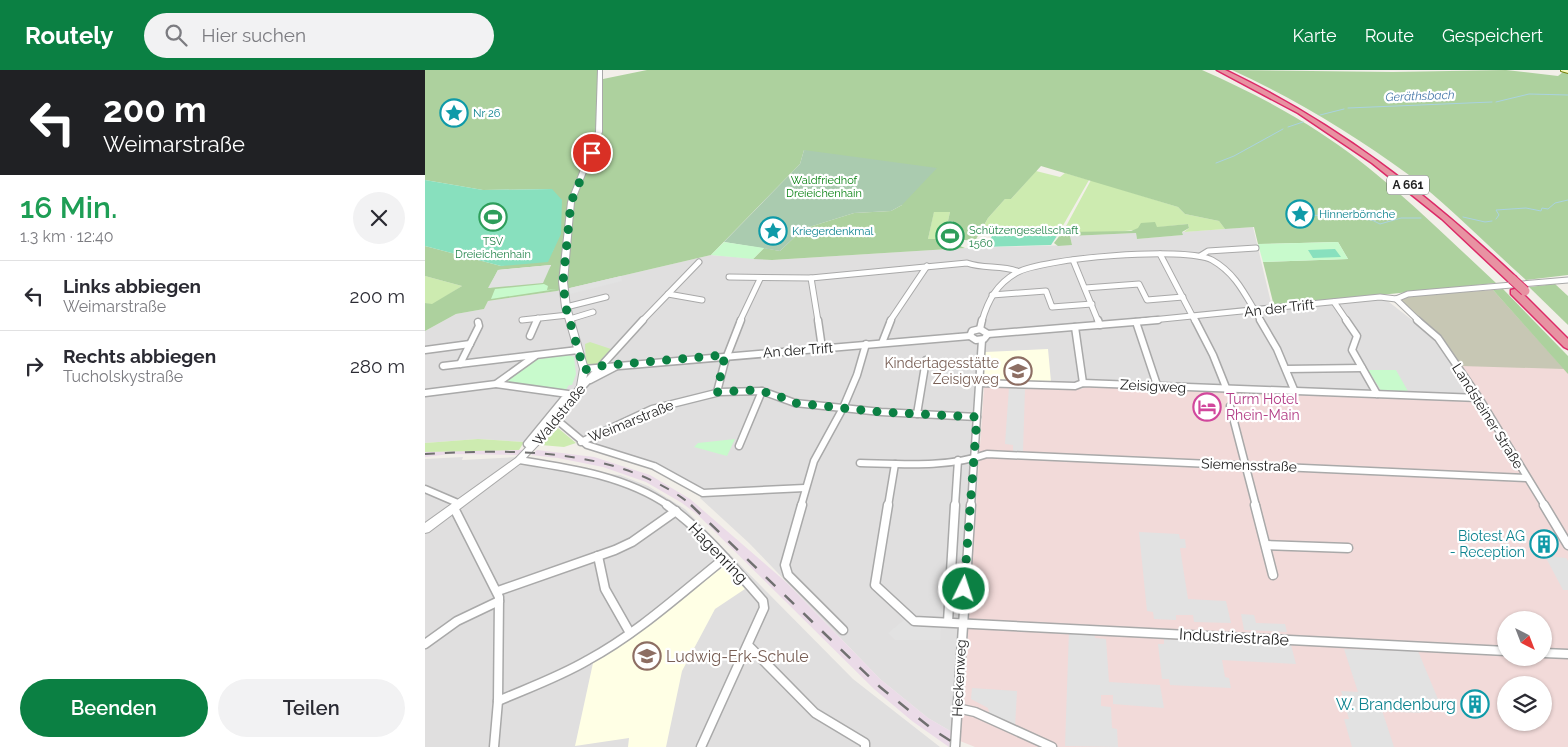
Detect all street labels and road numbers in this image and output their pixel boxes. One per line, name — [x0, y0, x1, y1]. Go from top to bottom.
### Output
road number: A 661 — [1387, 176, 1429, 194]
street label: An der Trift — [1243, 296, 1315, 320]
street label: An der Trift — [762, 340, 834, 360]
street label: Landsteiner Straße — [1449, 360, 1527, 472]
street label: Zeisigweg — [1119, 376, 1187, 396]
street label: Waldstraße — [530, 381, 588, 449]
street label: Weimarstraße — [586, 397, 676, 445]
street label: Siemensstraße — [1201, 455, 1297, 475]
street label: Hagenring — [684, 519, 752, 587]
street label: Industriestraße — [1179, 625, 1289, 649]
street label: Heckenweg — [949, 639, 969, 717]

